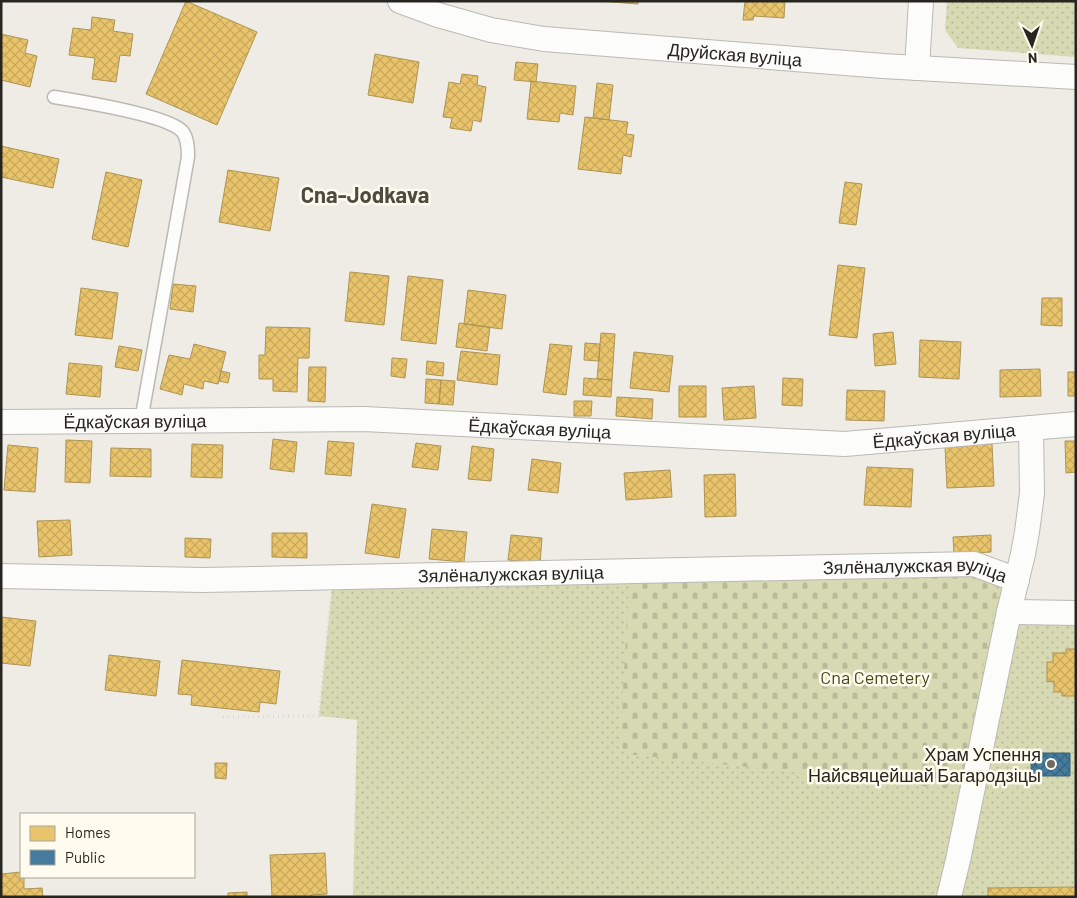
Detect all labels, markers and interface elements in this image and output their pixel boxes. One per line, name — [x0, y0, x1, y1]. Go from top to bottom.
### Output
north arrow — [1007, 20, 1057, 70]
street label: Друйская вуліца — [667, 38, 804, 71]
text: N — [1028, 50, 1038, 67]
district label: Cna-Jodkava — [301, 181, 429, 207]
street label: Ёдкаўская вуліца — [63, 409, 208, 432]
street label: Ёдкаўская вуліца — [468, 413, 613, 443]
street label: Ёдкаўская вуліца — [872, 418, 1017, 453]
street label: Зялёналужская вуліца — [823, 553, 1011, 587]
street label: Зялёналужская вуліца — [418, 561, 605, 587]
park label: Cna Cemetery — [820, 666, 930, 688]
place label: Храм Успення Найсвяцейшай Багародзіцы — [808, 743, 1041, 786]
marker: Храм Успення Найсвяцейшай Багародзіцы — [1045, 758, 1057, 770]
legend — [20, 813, 195, 878]
text: Homes — [65, 823, 110, 841]
text: Public — [65, 848, 105, 866]

